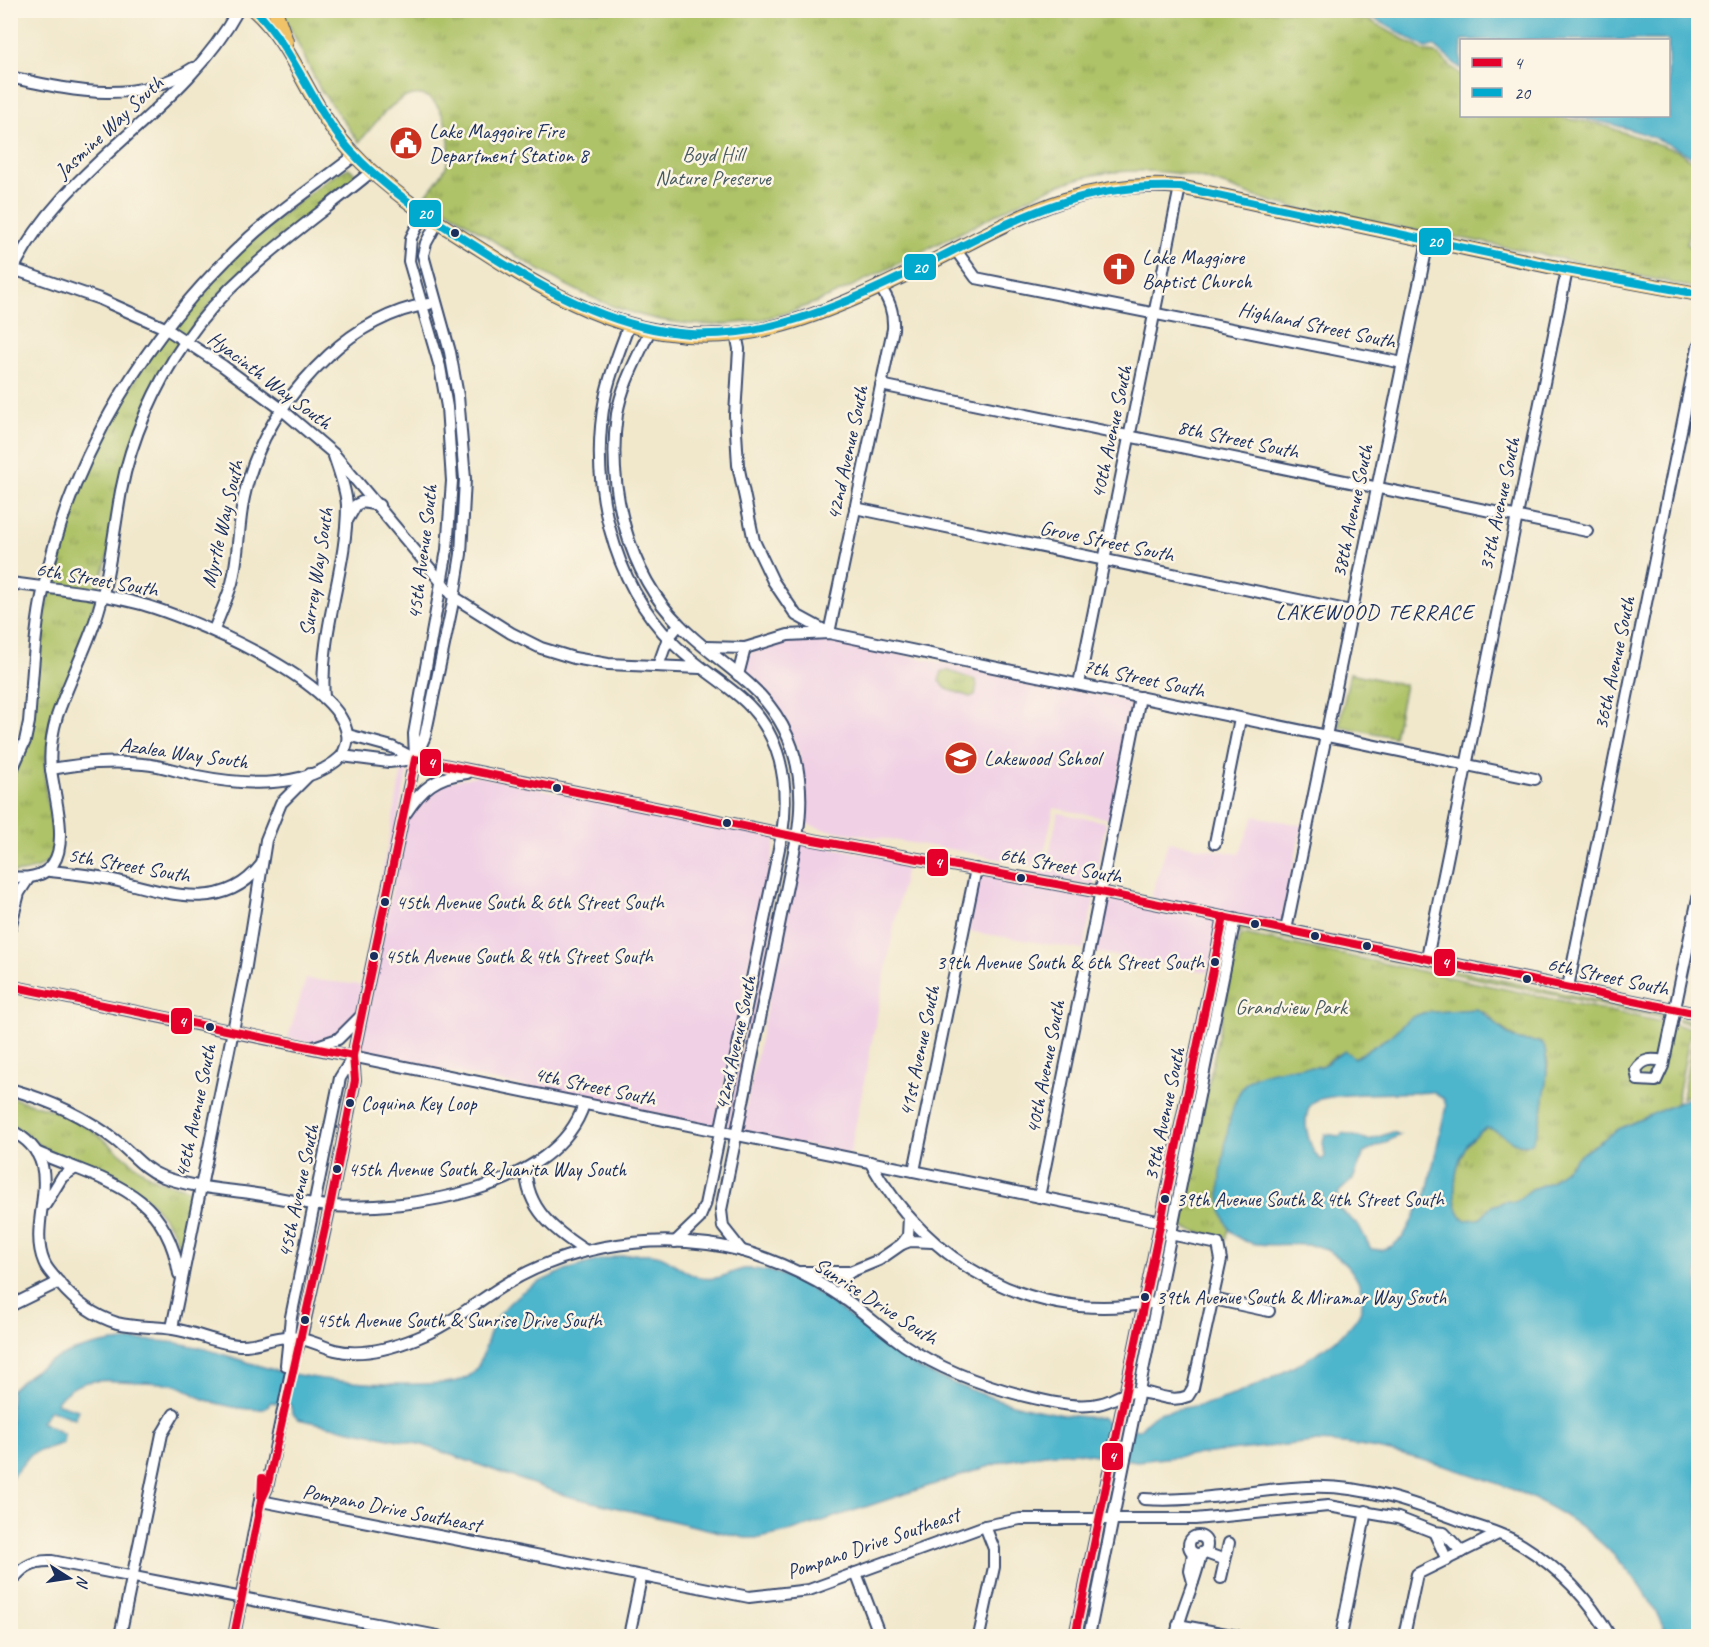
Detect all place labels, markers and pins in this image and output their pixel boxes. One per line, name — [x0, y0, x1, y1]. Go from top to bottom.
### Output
place label: Lake Maggoire Fire Department Station 8 — [429, 118, 591, 168]
public building icon: Lake Maggoire Fire Department Station 8 — [388, 125, 424, 161]
unlabelled marker — [449, 227, 461, 239]
place label: Lake Maggiore Baptist Church — [1142, 244, 1253, 294]
church icon: Lake Maggiore Baptist Church — [1101, 251, 1137, 287]
school or university icon: Lakewood School — [943, 740, 979, 776]
place label: Lakewood School — [984, 745, 1104, 771]
unlabelled marker — [551, 782, 563, 794]
unlabelled marker — [721, 817, 733, 829]
unlabelled marker — [1015, 872, 1027, 884]
place label: 45th Avenue South & 6th Street South — [396, 890, 665, 915]
marker: 45th Avenue South & 6th Street South — [379, 896, 391, 908]
unlabelled marker — [1249, 918, 1261, 930]
unlabelled marker — [1309, 930, 1321, 942]
unlabelled marker — [1361, 940, 1373, 952]
place label: 45th Avenue South & 4th Street South — [385, 944, 654, 969]
marker: 45th Avenue South & 4th Street South — [368, 950, 380, 962]
place label: 39th Avenue South & 6th Street South — [936, 950, 1206, 975]
marker: 39th Avenue South & 6th Street South — [1209, 956, 1221, 968]
unlabelled marker — [1521, 973, 1533, 985]
unlabelled marker — [204, 1021, 216, 1033]
place label: Coquina Key Loop — [361, 1091, 478, 1116]
marker: Coquina Key Loop — [344, 1097, 356, 1109]
place label: 45th Avenue South & Juanita Way South — [348, 1157, 627, 1182]
marker: 45th Avenue South & Juanita Way South — [331, 1163, 343, 1175]
place label: 39th Avenue South & 4th Street South — [1176, 1187, 1445, 1212]
marker: 39th Avenue South & 4th Street South — [1159, 1193, 1171, 1205]
place label: 39th Avenue South & Miramar Way South — [1156, 1285, 1447, 1310]
marker: 39th Avenue South & Miramar Way South — [1139, 1291, 1151, 1303]
place label: 45th Avenue South & Sunrise Drive South — [316, 1308, 603, 1333]
marker: 45th Avenue South & Sunrise Drive South — [299, 1314, 311, 1326]

